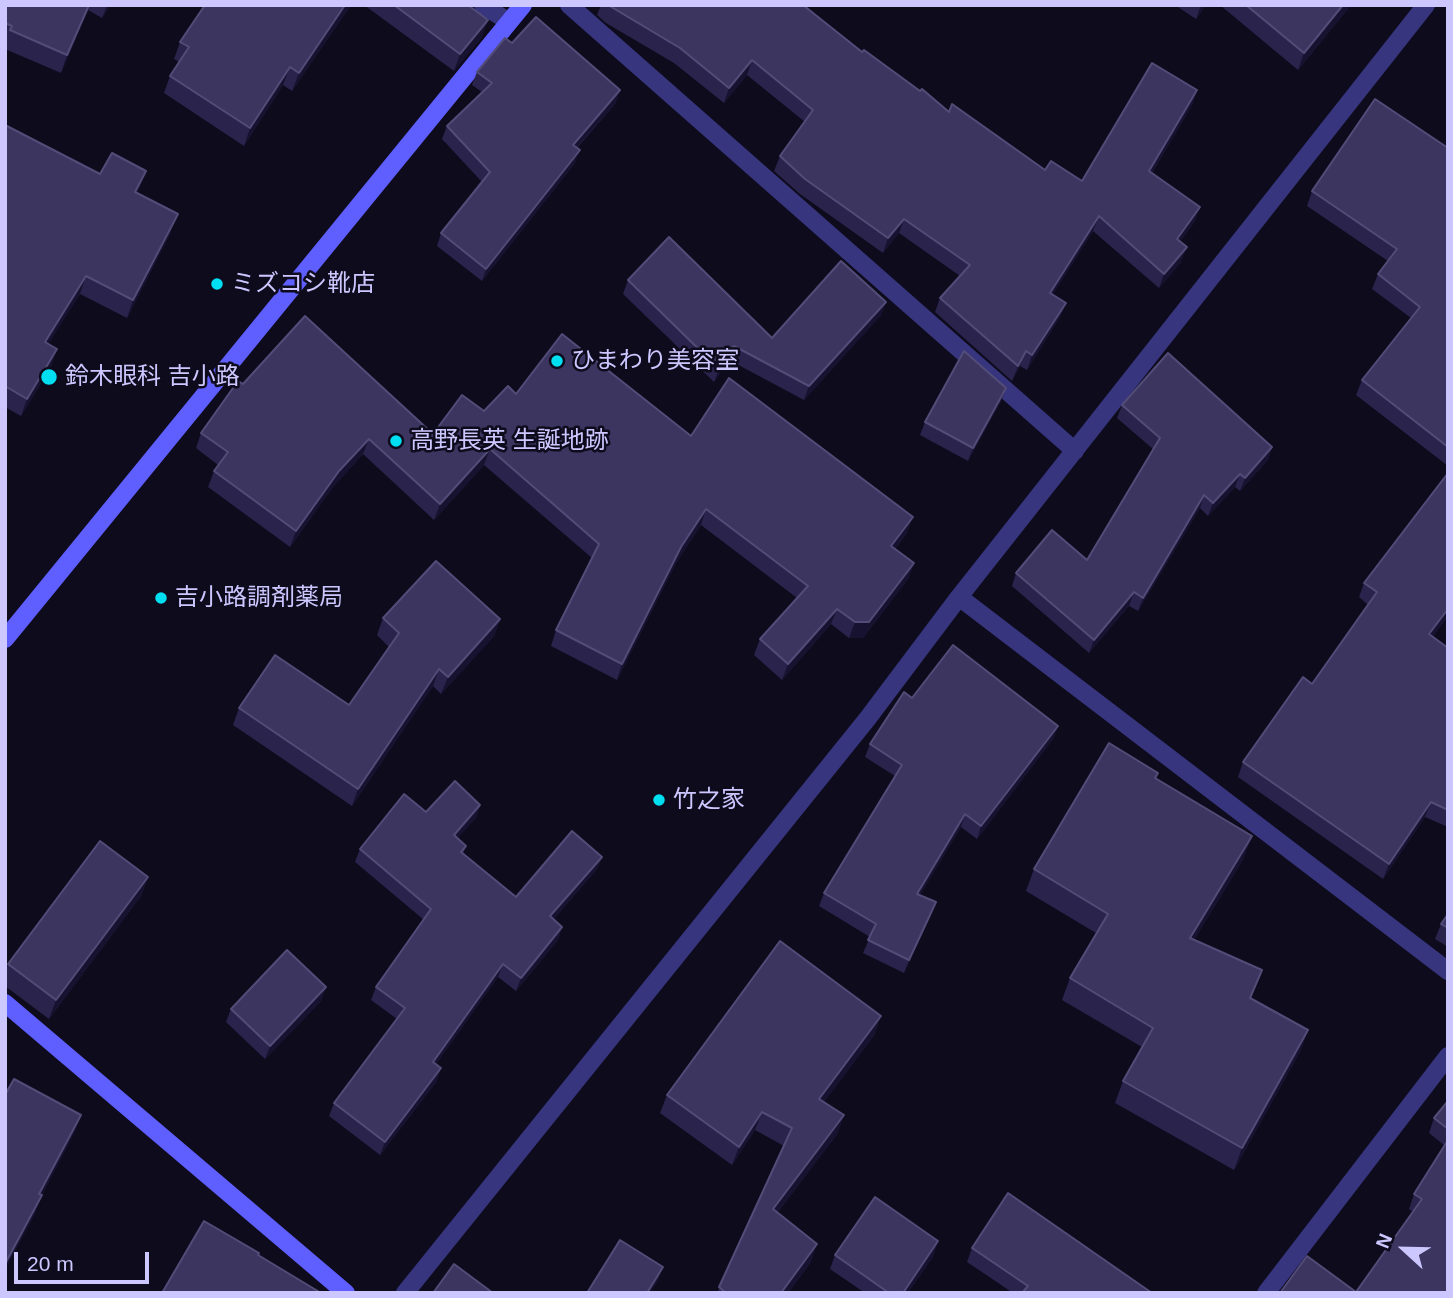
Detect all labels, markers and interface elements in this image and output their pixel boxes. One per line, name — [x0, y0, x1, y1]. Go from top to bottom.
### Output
place label: ミズコシ靴店 — [231, 270, 375, 298]
marker: ミズコシ靴店 — [209, 276, 225, 292]
place label: ひまわり美容室 — [571, 347, 739, 375]
marker: ひまわり美容室 — [549, 353, 565, 369]
place label: 鈴木眼科 吉小路 — [65, 363, 240, 391]
marker: 鈴木眼科 吉小路 — [39, 367, 59, 387]
place label: 高野長英 生誕地跡 — [410, 427, 609, 455]
marker: 高野長英 生誕地跡 — [388, 433, 404, 449]
place label: 吉小路調剤薬局 — [175, 584, 343, 612]
marker: 吉小路調剤薬局 — [153, 590, 169, 606]
place label: 竹之家 — [673, 786, 745, 814]
marker: 竹之家 — [651, 792, 667, 808]
north arrow — [1369, 1214, 1439, 1284]
text: N — [1372, 1231, 1396, 1251]
scale bar — [18, 1238, 152, 1282]
text: 20 m — [27, 1252, 74, 1275]

